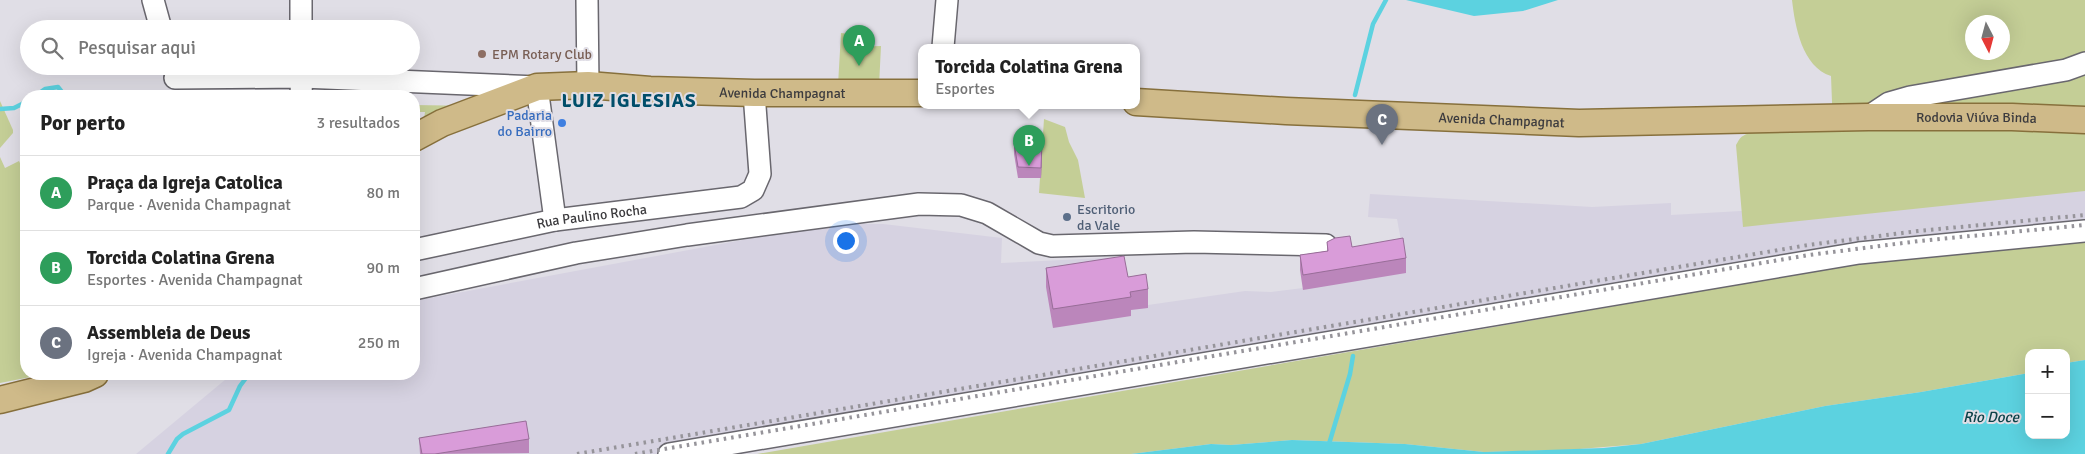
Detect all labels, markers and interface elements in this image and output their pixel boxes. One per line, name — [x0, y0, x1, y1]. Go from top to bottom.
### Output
north arrow — [1965, 15, 2010, 60]
search box — [20, 20, 420, 75]
pin: A — [843, 25, 875, 66]
icon: search — [38, 34, 66, 62]
text: Pesquisar aqui — [78, 36, 196, 60]
popup — [918, 44, 1140, 109]
place label: EPM Rotary Club — [492, 46, 592, 63]
marker: EPM Rotary Club — [476, 48, 488, 60]
text: Torcida Colatina Grena — [935, 55, 1123, 79]
text: Esportes — [935, 79, 995, 99]
street label: Avenida Champagnat — [719, 83, 846, 102]
district label: LUIZ IGLESIAS — [561, 89, 697, 113]
pin: C — [1366, 104, 1398, 145]
place label: Padaria do Bairro — [498, 107, 552, 140]
street label: Rodovia Viúva Binda — [1916, 108, 2037, 127]
street label: Avenida Champagnat — [1438, 109, 1565, 131]
text: Por perto — [40, 110, 125, 136]
text: 3 resultados — [317, 113, 400, 133]
marker: Padaria do Bairro — [556, 117, 568, 129]
pin: B — [1013, 125, 1045, 166]
text: Praça da Igreja Catolica — [87, 171, 283, 195]
text: A — [51, 183, 61, 203]
text: 80 m — [366, 183, 400, 203]
text: Parque · Avenida Champagnat — [87, 195, 291, 215]
street label: Rua Paulino Rocha — [535, 200, 648, 232]
place label: Escritorio da Vale — [1077, 201, 1135, 234]
marker: Escritorio da Vale — [1061, 211, 1073, 223]
your location — [833, 228, 859, 254]
text: Torcida Colatina Grena — [87, 246, 275, 270]
text: B — [51, 258, 61, 278]
text: 90 m — [366, 258, 400, 278]
text: Esportes · Avenida Champagnat — [87, 270, 303, 290]
text: Assembleia de Deus — [87, 321, 251, 345]
text: C — [51, 333, 61, 353]
text: 250 m — [358, 333, 400, 353]
text: Igreja · Avenida Champagnat — [87, 345, 282, 365]
map controls — [2025, 349, 2070, 439]
button: + — [2025, 349, 2070, 394]
button: − — [2025, 394, 2070, 439]
water label: Rio Doce — [1963, 408, 2021, 426]

